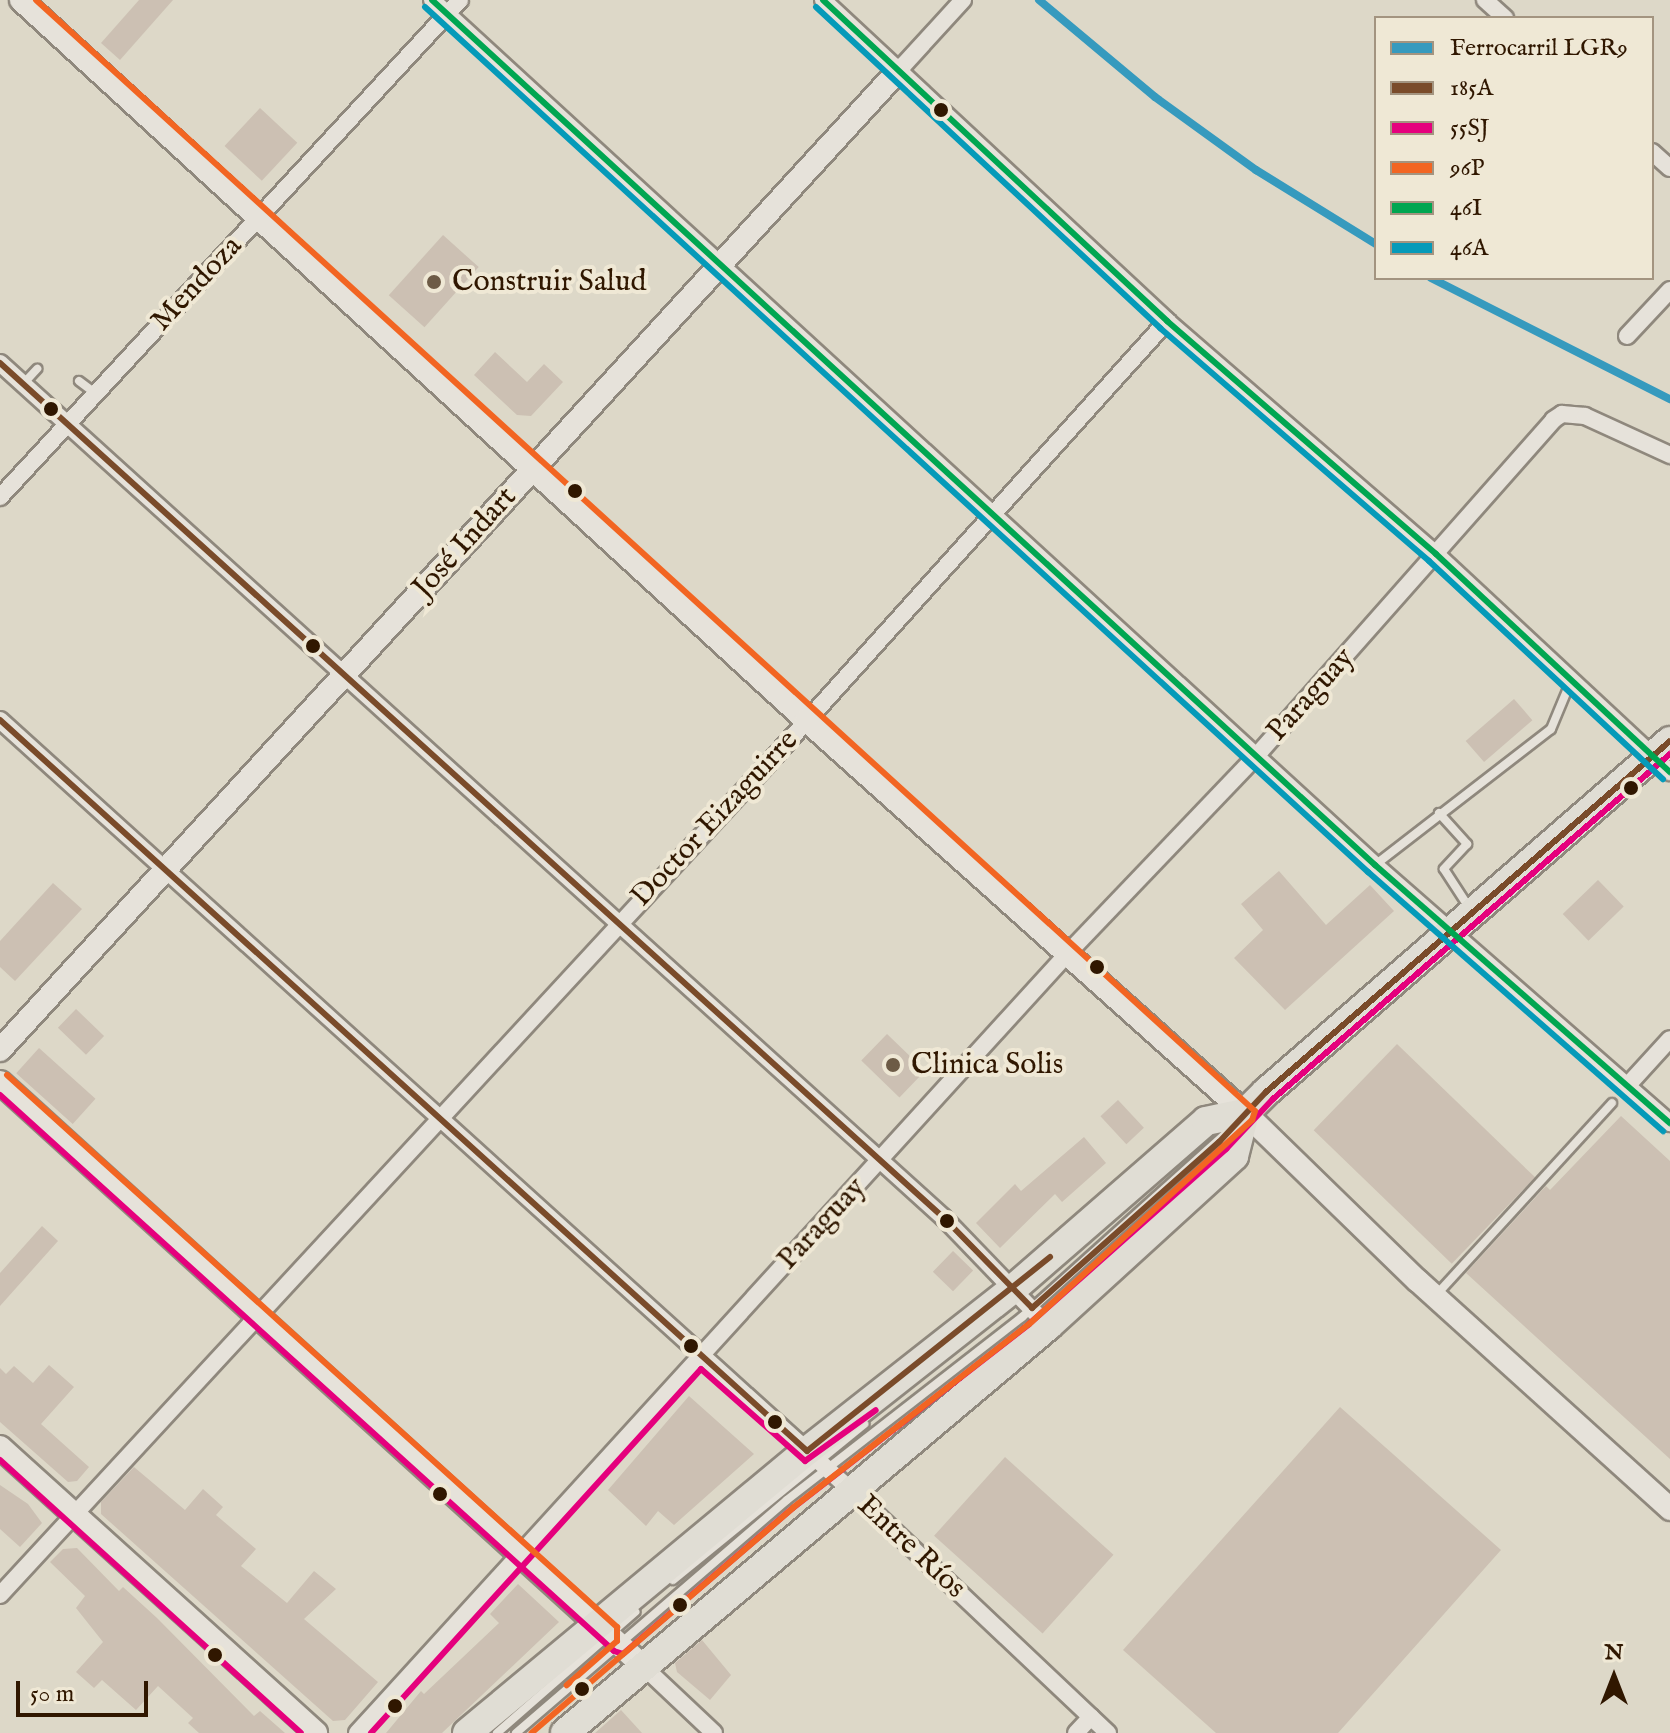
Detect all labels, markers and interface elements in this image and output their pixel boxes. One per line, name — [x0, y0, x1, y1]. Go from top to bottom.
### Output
legend — [1374, 16, 1654, 280]
text: Ferrocarril LGR9 — [1450, 33, 1628, 64]
text: 185A — [1450, 73, 1493, 104]
unlabelled marker — [933, 102, 949, 118]
text: 55SJ — [1450, 113, 1490, 144]
text: 96P — [1450, 153, 1484, 184]
text: 46I — [1450, 193, 1482, 224]
street label: Mendoza — [144, 229, 250, 339]
text: 46A — [1450, 233, 1488, 264]
place label: Construir Salud — [452, 264, 646, 300]
marker: Construir Salud — [423, 271, 445, 293]
unlabelled marker — [43, 401, 59, 417]
street label: José Indart — [406, 480, 524, 606]
unlabelled marker — [567, 483, 583, 499]
unlabelled marker — [305, 638, 321, 654]
street label: Paraguay — [1260, 641, 1362, 749]
street label: Doctor Eizaguirre — [624, 723, 806, 915]
unlabelled marker — [1623, 780, 1639, 796]
unlabelled marker — [1089, 959, 1105, 975]
place label: Clinica Solis — [911, 1047, 1063, 1083]
marker: Clinica Solis — [882, 1054, 904, 1076]
street label: Paraguay — [770, 1170, 874, 1278]
unlabelled marker — [939, 1213, 955, 1229]
unlabelled marker — [683, 1338, 699, 1354]
unlabelled marker — [767, 1414, 783, 1430]
unlabelled marker — [432, 1486, 448, 1502]
street label: Entre Ríos — [849, 1488, 973, 1606]
unlabelled marker — [672, 1597, 688, 1613]
north arrow — [1574, 1637, 1654, 1717]
text: N — [1604, 1639, 1624, 1667]
unlabelled marker — [207, 1647, 223, 1663]
scale bar — [20, 1665, 152, 1715]
text: 50 m — [30, 1679, 74, 1710]
unlabelled marker — [574, 1681, 590, 1697]
unlabelled marker — [387, 1698, 403, 1714]

